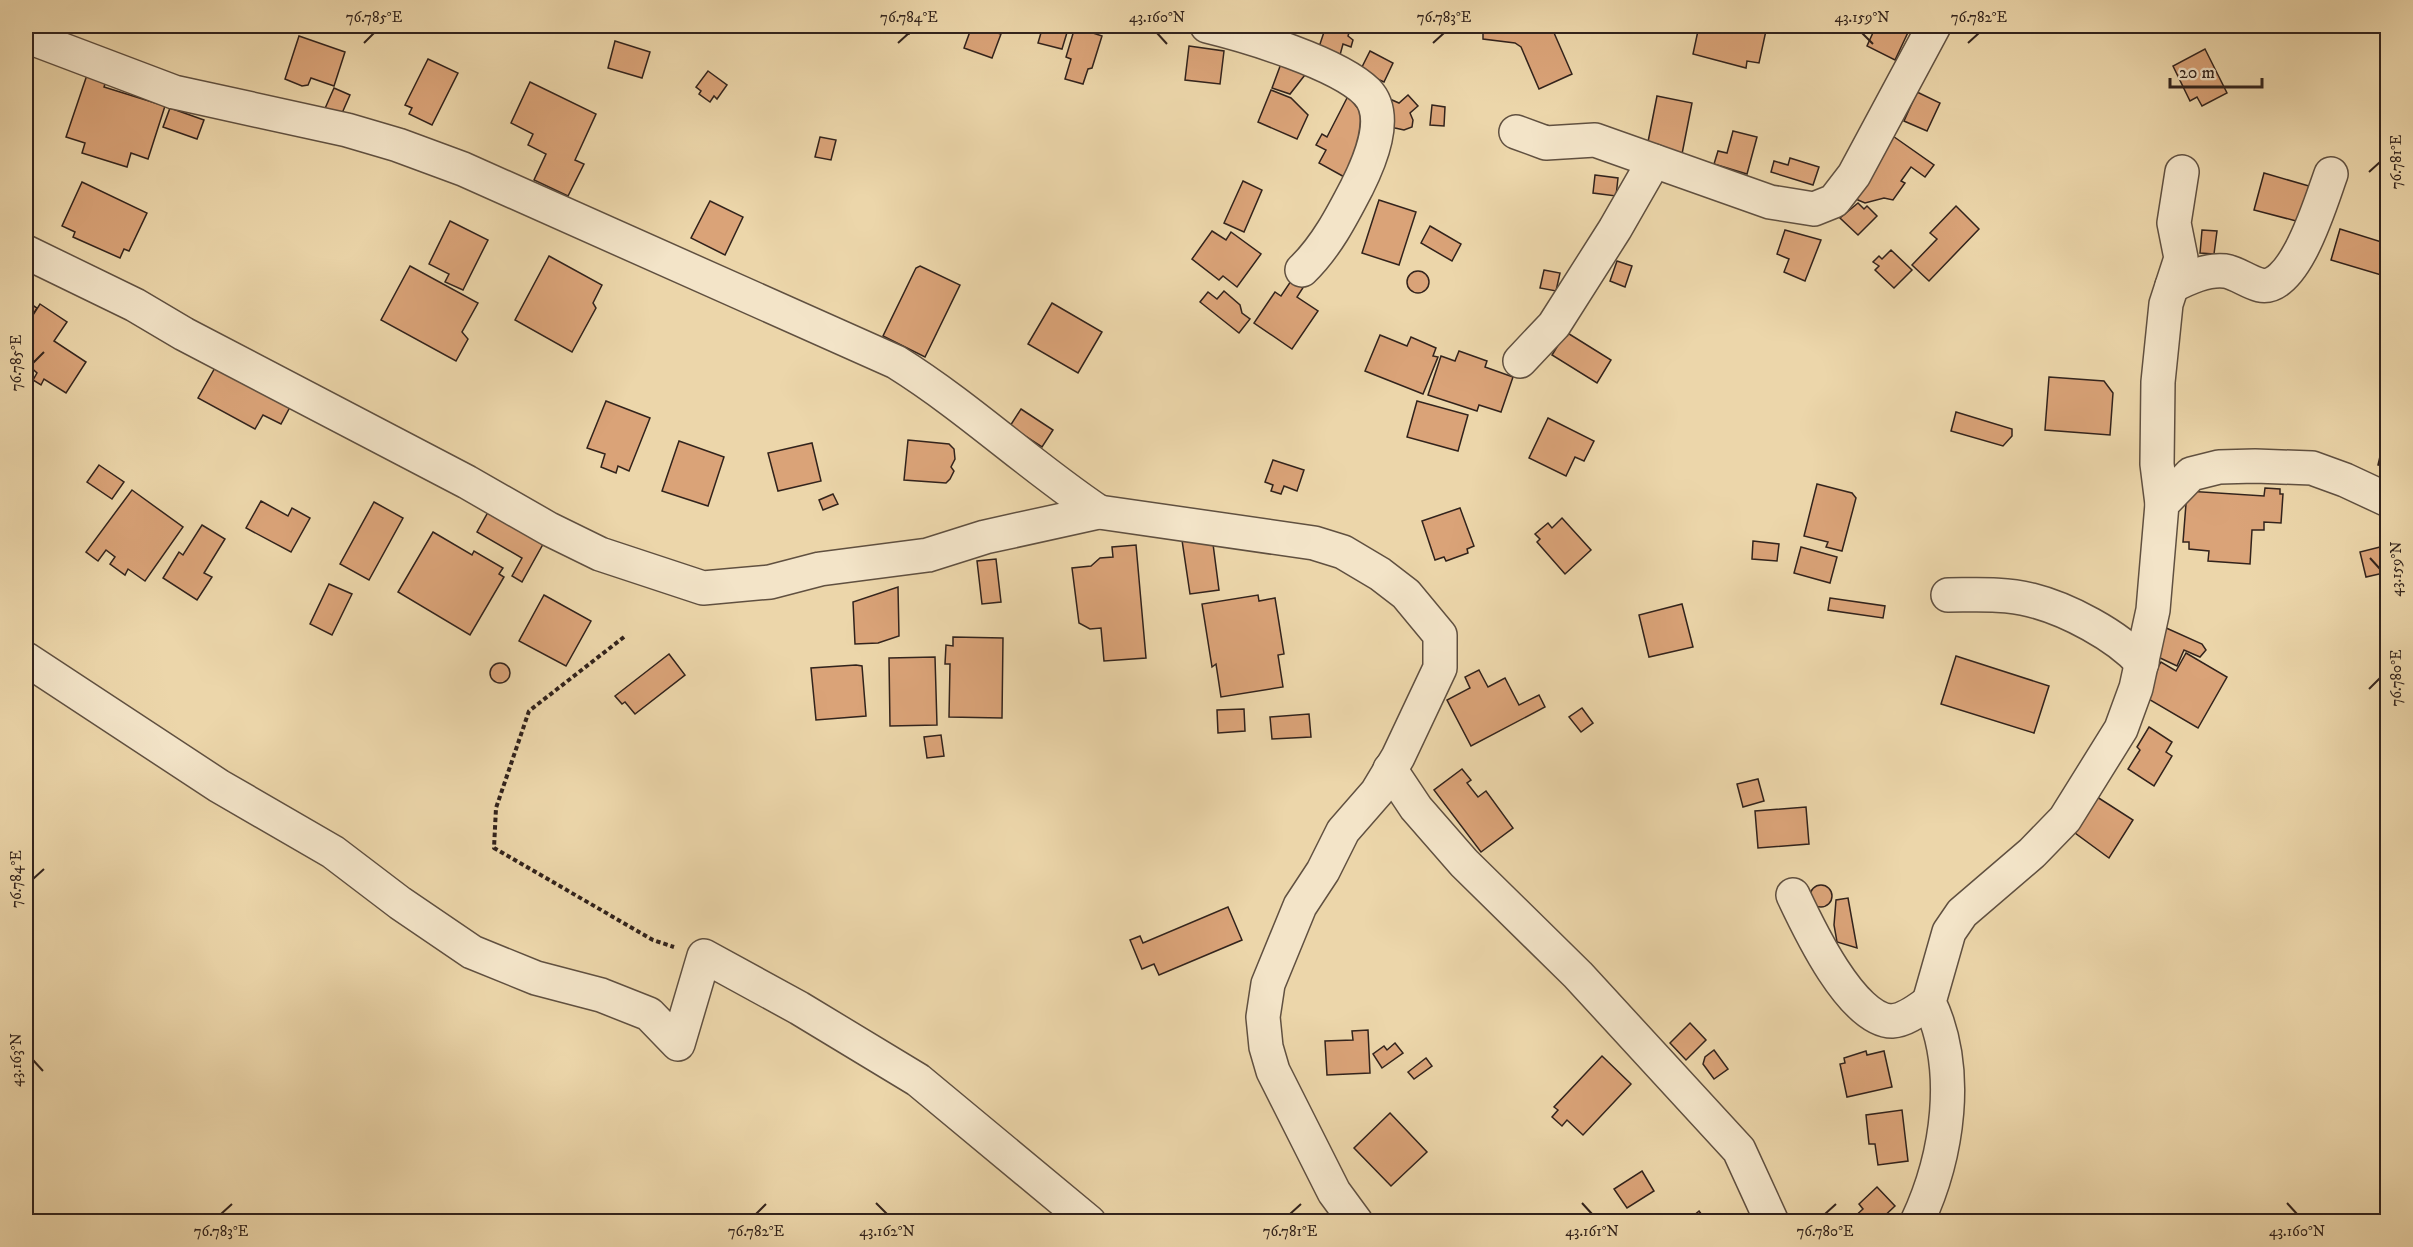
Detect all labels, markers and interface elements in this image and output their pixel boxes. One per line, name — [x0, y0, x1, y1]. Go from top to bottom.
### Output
text: 76.785°E — [346, 8, 403, 27]
text: 76.784°E — [880, 8, 938, 27]
text: 43.160°N — [1129, 8, 1185, 27]
text: 76.783°E — [1417, 8, 1472, 27]
text: 43.159°N — [1834, 8, 1890, 27]
text: 76.782°E — [1951, 8, 2008, 27]
scale bar — [2170, 51, 2262, 89]
text: 20 m — [2179, 62, 2215, 84]
text: 76.781°E — [2387, 134, 2406, 189]
text: 76.785°E — [7, 334, 26, 391]
text: 43.159°N — [2387, 541, 2406, 597]
text: 76.780°E — [2387, 649, 2406, 707]
text: 76.784°E — [7, 850, 26, 908]
text: 43.163°N — [7, 1033, 26, 1087]
text: 76.783°E — [194, 1222, 249, 1241]
text: 76.782°E — [728, 1222, 785, 1241]
text: 43.162°N — [859, 1222, 915, 1241]
text: 76.781°E — [1263, 1222, 1318, 1241]
text: 43.161°N — [1565, 1222, 1619, 1241]
text: 76.780°E — [1796, 1222, 1854, 1241]
text: 43.160°N — [2269, 1222, 2325, 1241]

